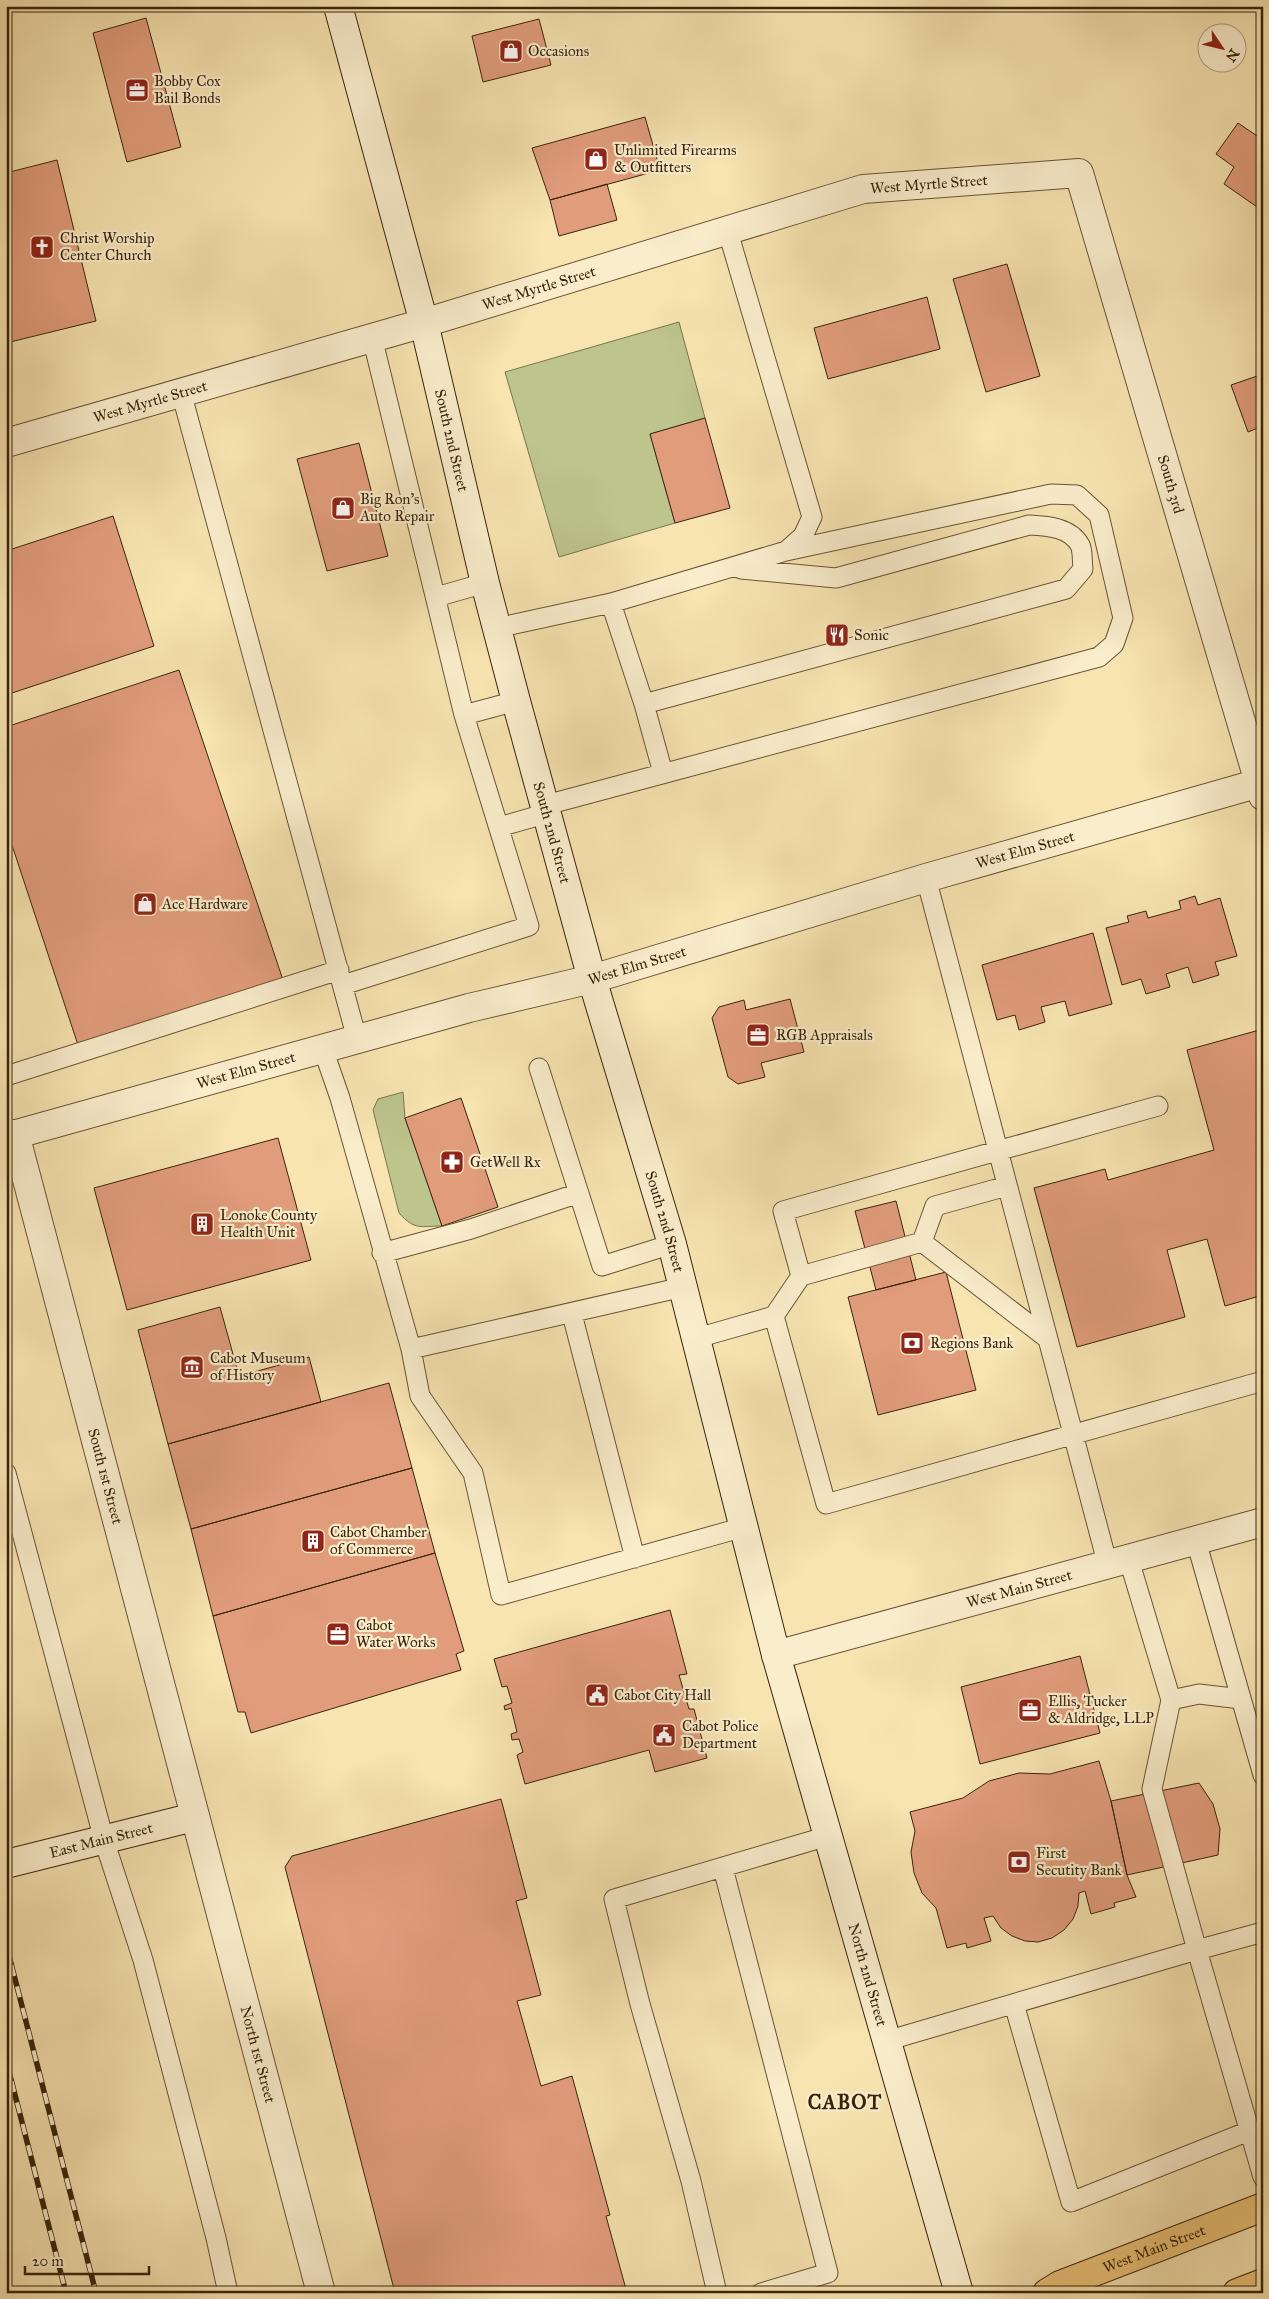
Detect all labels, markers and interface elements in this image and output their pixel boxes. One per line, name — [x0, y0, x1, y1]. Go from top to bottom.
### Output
north arrow — [1196, 22, 1246, 72]
shop icon: Occasions — [498, 38, 524, 64]
place label: Occasions — [528, 42, 589, 60]
text: N — [1222, 45, 1243, 65]
place label: Bobby Cox Bail Bonds — [154, 72, 221, 107]
office icon: Bobby Cox Bail Bonds — [124, 77, 150, 103]
place label: Unlimited Firearms & Outfitters — [614, 141, 737, 176]
shop icon: Unlimited Firearms & Outfitters — [583, 146, 609, 172]
street label: West Myrtle Street — [870, 171, 989, 197]
place label: Christ Worship Center Church — [60, 229, 155, 264]
church icon: Christ Worship Center Church — [29, 234, 55, 260]
street label: West Myrtle Street — [480, 262, 599, 314]
street label: West Myrtle Street — [91, 377, 210, 427]
street label: South 2nd Street — [431, 387, 472, 494]
street label: South 3rd — [1154, 453, 1188, 516]
place label: Big Ron's Auto Repair — [359, 490, 435, 525]
shop icon: Big Ron's Auto Repair — [330, 495, 356, 521]
restaurant icon: Sonic — [824, 622, 850, 648]
place label: Sonic — [854, 626, 889, 644]
street label: South 2nd Street — [529, 780, 575, 886]
street label: West Elm Street — [974, 827, 1077, 872]
shop icon: Ace Hardware — [132, 891, 158, 917]
place label: Ace Hardware — [161, 895, 248, 913]
street label: West Elm Street — [586, 942, 689, 989]
office icon: RGB Appraisals — [745, 1022, 771, 1048]
place label: RGB Appraisals — [776, 1026, 873, 1044]
street label: West Elm Street — [194, 1048, 298, 1093]
pharmacy icon: GetWell Rx — [439, 1149, 465, 1175]
place label: GetWell Rx — [470, 1153, 541, 1171]
street label: South 2nd Street — [641, 1169, 688, 1275]
place label: Lonoke County Health Unit — [220, 1206, 318, 1241]
building icon: Lonoke County Health Unit — [189, 1211, 215, 1237]
bank icon: Regions Bank — [899, 1330, 925, 1356]
place label: Regions Bank — [930, 1334, 1014, 1352]
place label: Cabot Museum of History — [210, 1349, 306, 1384]
museum icon: Cabot Museum of History — [179, 1354, 205, 1380]
street label: South 1st Street — [84, 1426, 127, 1527]
place label: Cabot Chamber of Commerce — [330, 1523, 427, 1558]
building icon: Cabot Chamber of Commerce — [300, 1528, 326, 1554]
street label: West Main Street — [964, 1565, 1074, 1612]
place label: Cabot Water Works — [356, 1616, 435, 1651]
office icon: Cabot Water Works — [325, 1621, 351, 1647]
public building icon: Cabot City Hall — [584, 1682, 610, 1708]
place label: Cabot City Hall — [614, 1686, 712, 1704]
place label: Ellis, Tucker & Aldridge, LLP — [1048, 1692, 1154, 1727]
office icon: Ellis, Tucker & Aldridge, LLP — [1017, 1697, 1043, 1723]
place label: Cabot Police Department — [682, 1717, 759, 1752]
public building icon: Cabot Police Department — [651, 1722, 677, 1748]
street label: East Main Street — [48, 1819, 155, 1862]
place label: First Secutity Bank — [1036, 1844, 1121, 1879]
bank icon: First Secutity Bank — [1006, 1849, 1032, 1875]
street label: North 2nd Street — [844, 1921, 891, 2029]
street label: North 1st Street — [237, 2004, 280, 2106]
district label: CABOT — [808, 2090, 882, 2114]
street label: West Main Street — [1100, 2221, 1209, 2277]
scale bar — [25, 2244, 149, 2276]
text: 20 m — [32, 2252, 64, 2270]

